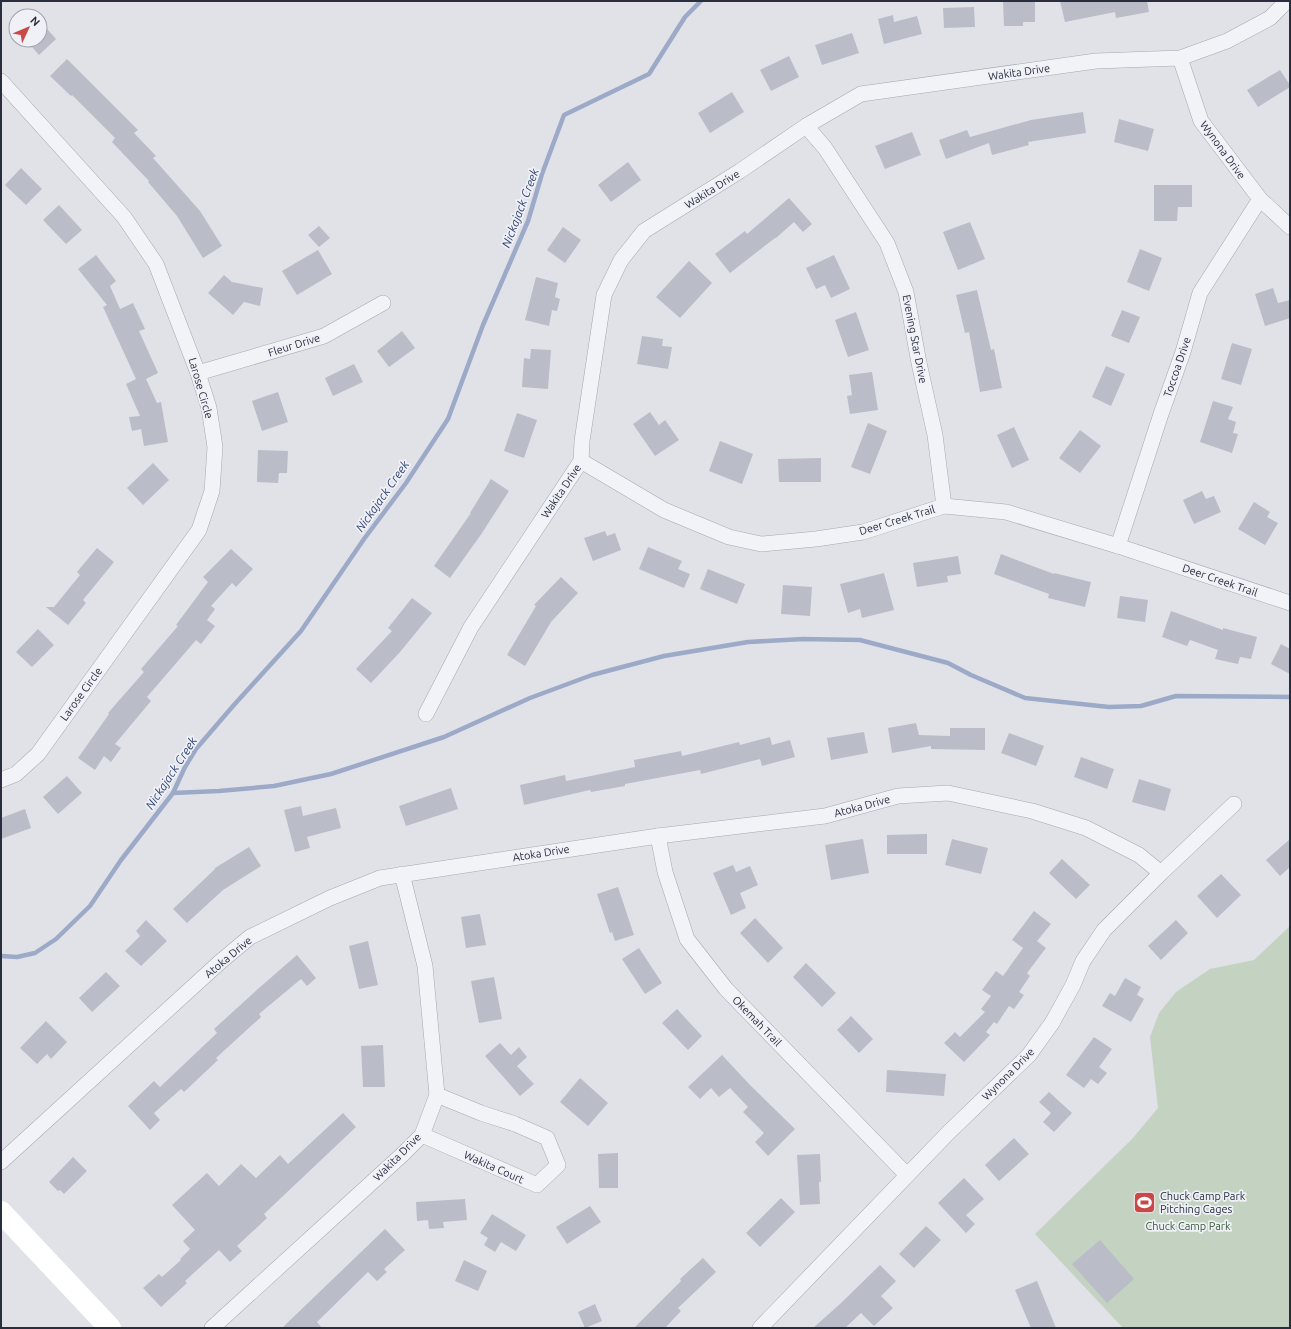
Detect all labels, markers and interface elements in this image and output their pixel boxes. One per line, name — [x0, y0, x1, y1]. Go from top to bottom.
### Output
north arrow — [8, 8, 48, 48]
text: N — [28, 14, 42, 28]
street label: Wakita Drive — [987, 62, 1051, 82]
street label: Wynona Drive — [1198, 119, 1248, 181]
water label: Nickajack Creek — [499, 166, 541, 249]
street label: Wakita Drive — [682, 167, 742, 211]
street label: Evening Star Drive — [901, 294, 929, 384]
street label: Fleur Drive — [267, 331, 321, 359]
street label: Toccoa Drive — [1161, 335, 1193, 399]
street label: Larose Circle — [187, 356, 215, 420]
water label: Nickajack Creek — [353, 457, 412, 534]
street label: Wakita Drive — [539, 462, 583, 520]
street label: Deer Creek Trail — [858, 503, 937, 537]
street label: Deer Creek Trail — [1181, 561, 1259, 599]
street label: Larose Circle — [58, 665, 104, 723]
water label: Nickajack Creek — [143, 734, 200, 812]
street label: Atoka Drive — [833, 793, 891, 819]
street label: Atoka Drive — [512, 843, 570, 863]
street label: Atoka Drive — [202, 934, 254, 980]
street label: Okemah Trail — [730, 993, 784, 1049]
street label: Wynona Drive — [979, 1045, 1037, 1103]
street label: Wakita Drive — [371, 1131, 423, 1183]
street label: Wakita Court — [462, 1148, 526, 1186]
sports icon: Chuck Camp Park Pitching Cages — [1132, 1189, 1158, 1215]
place label: Chuck Camp Park Pitching Cages — [1160, 1190, 1246, 1215]
park label: Chuck Camp Park — [1145, 1220, 1231, 1232]

